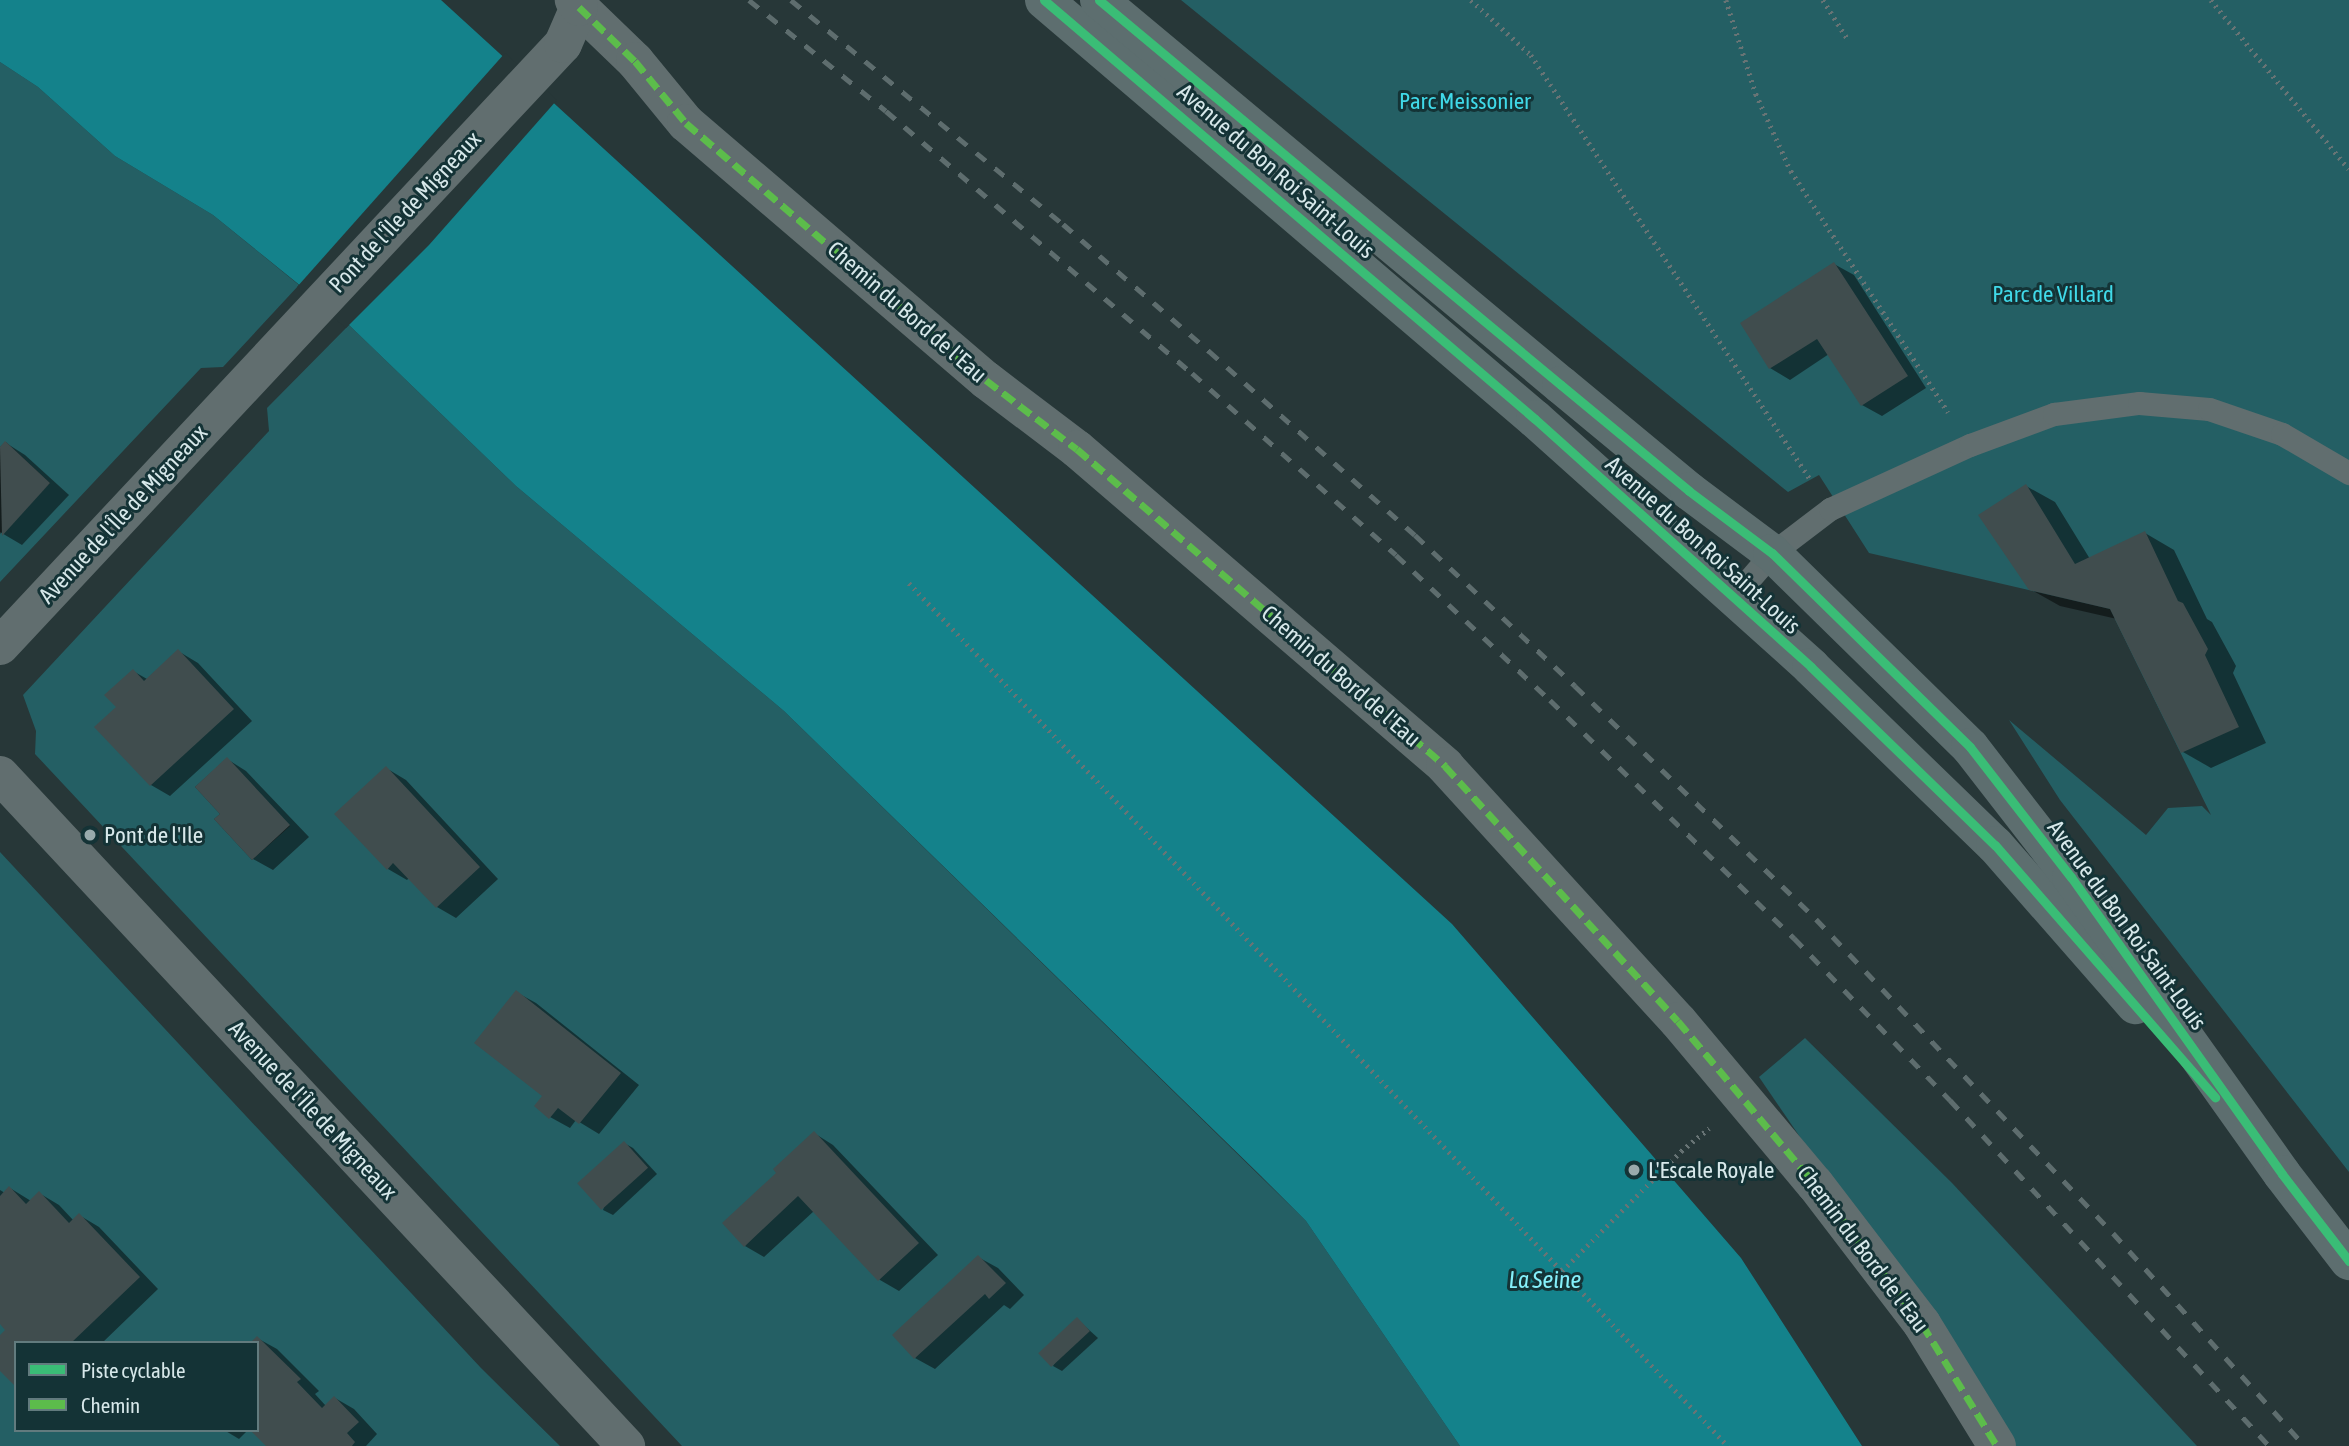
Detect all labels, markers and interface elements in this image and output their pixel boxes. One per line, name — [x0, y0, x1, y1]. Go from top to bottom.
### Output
street label: Avenue du Bon Roi Saint-Louis — [1172, 78, 1380, 264]
park label: Parc Meissonier — [1399, 87, 1531, 115]
street label: Pont de l'Île de Migneaux — [323, 126, 487, 298]
street label: Chemin du Bord de l'Eau — [822, 235, 992, 389]
park label: Parc de Villard — [1992, 280, 2114, 308]
street label: Avenue de l'Île de Migneaux — [33, 419, 213, 609]
street label: Avenue du Bon Roi Saint-Louis — [1600, 450, 1806, 640]
street label: Chemin du Bord de l'Eau — [1256, 599, 1426, 753]
street label: Avenue du Bon Roi Saint-Louis — [2042, 815, 2212, 1035]
place label: Pont de l'Ile — [104, 821, 203, 849]
marker: Pont de l'Ile — [82, 827, 98, 843]
street label: Avenue de l'Île de Migneaux — [223, 1015, 403, 1205]
place label: L'Escale Royale — [1648, 1156, 1774, 1184]
street label: Chemin du Bord de l'Eau — [1791, 1160, 1935, 1338]
marker: L'Escale Royale — [1626, 1162, 1642, 1178]
water label: La Seine — [1509, 1266, 1581, 1294]
legend — [14, 1341, 259, 1432]
text: Piste cyclable — [81, 1358, 186, 1382]
text: Chemin — [81, 1393, 140, 1417]

